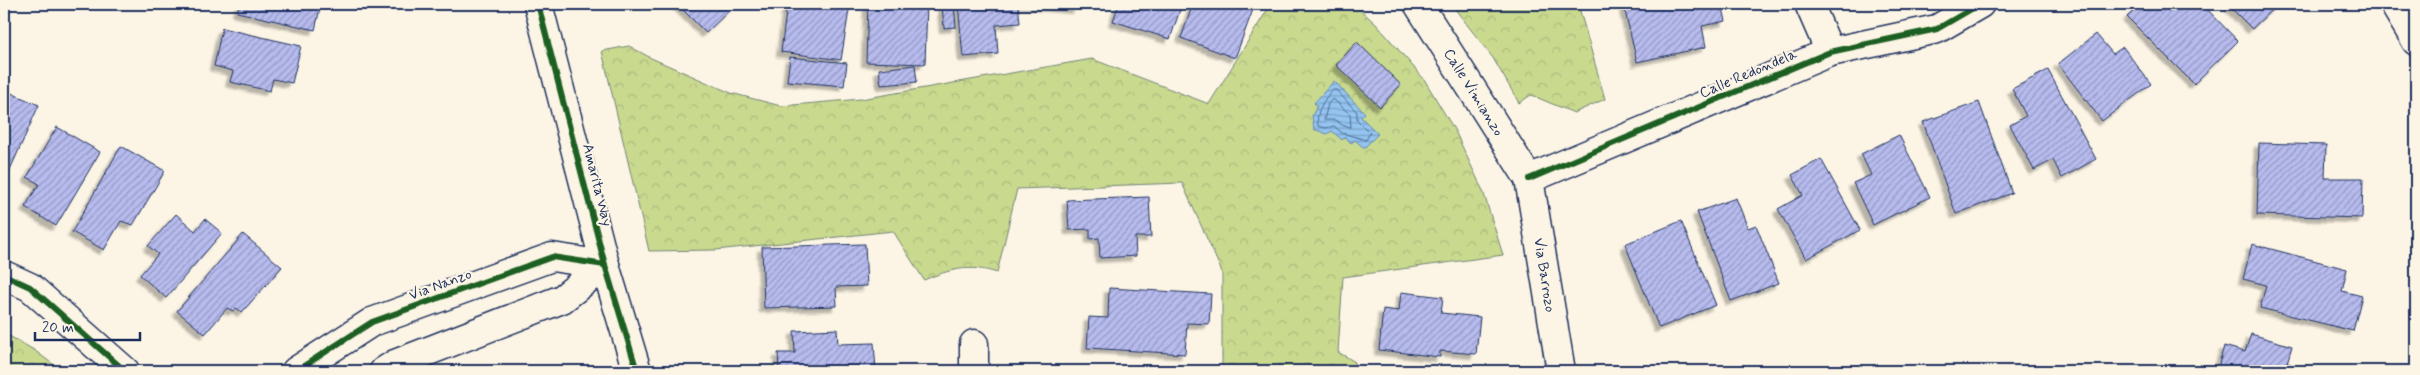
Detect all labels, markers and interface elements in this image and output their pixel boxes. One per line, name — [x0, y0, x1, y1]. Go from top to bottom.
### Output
street label: Calle Redondela — [1697, 44, 1801, 103]
street label: Calle Vimianzo — [1438, 45, 1508, 140]
street label: Amarita Way — [577, 142, 617, 229]
street label: Via Barrozo — [1528, 237, 1560, 314]
street label: Via Nanzo — [406, 264, 475, 306]
scale bar — [35, 310, 140, 342]
text: 20 m — [42, 318, 74, 338]

